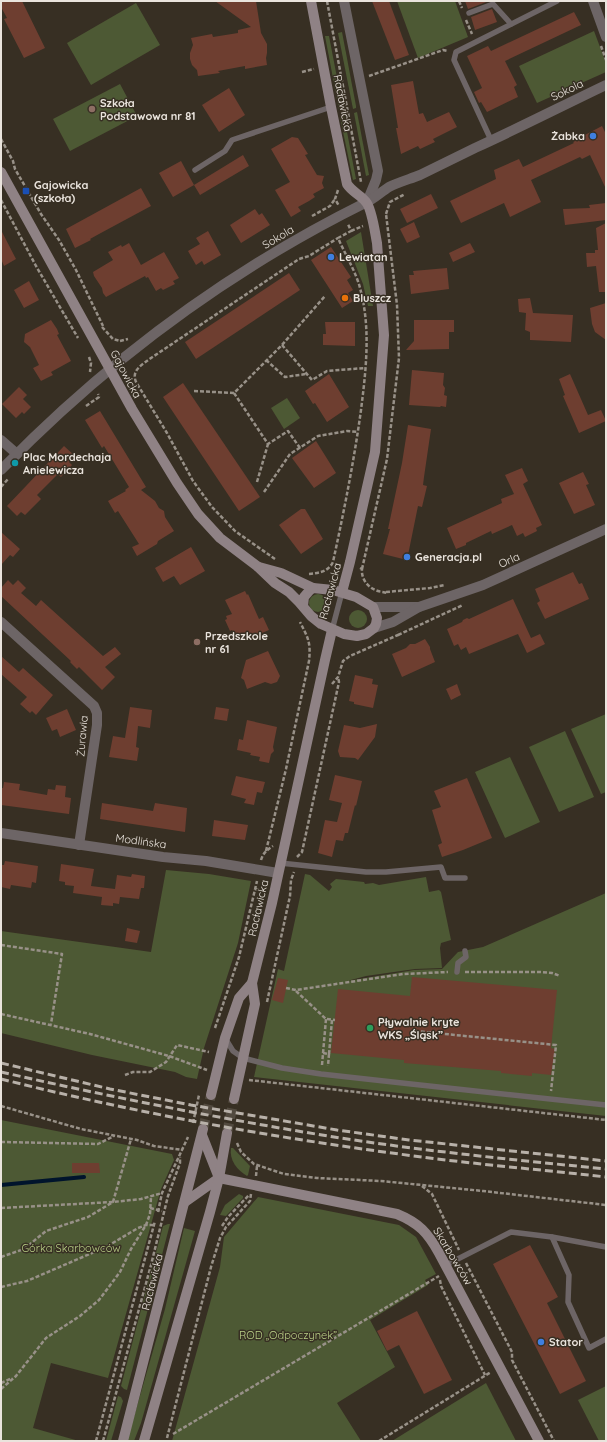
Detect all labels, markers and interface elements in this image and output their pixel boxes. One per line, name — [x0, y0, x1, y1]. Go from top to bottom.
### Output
street label: Racławicka — [331, 73, 355, 133]
street label: Sokola — [549, 76, 585, 104]
place label: Szkoła Podstawowa nr 81 — [100, 96, 195, 123]
marker: Szkoła Podstawowa nr 81 — [87, 104, 97, 114]
place label: Żabka — [551, 129, 585, 143]
marker: Żabka — [588, 131, 598, 141]
place label: Gajowicka (szkoła) — [34, 178, 89, 205]
marker: Gajowicka (szkoła) — [21, 186, 31, 196]
street label: Sokola — [260, 222, 296, 252]
place label: Lewiatan — [339, 250, 388, 264]
marker: Lewiatan — [326, 252, 336, 262]
place label: Bluszcz — [353, 291, 392, 305]
marker: Bluszcz — [340, 293, 350, 303]
street label: Gajowicka — [107, 347, 145, 401]
place label: Plac Mordechaja Anielewicza — [23, 450, 111, 477]
marker: Plac Mordechaja Anielewicza — [10, 458, 20, 468]
street label: Orla — [496, 549, 522, 571]
place label: Generacja.pl — [415, 550, 482, 564]
marker: Generacja.pl — [402, 552, 412, 562]
street label: Racławicka — [316, 561, 344, 621]
place label: Przedszkole nr 61 — [205, 629, 268, 656]
marker: Przedszkole nr 61 — [192, 637, 202, 647]
street label: Żurawia — [73, 715, 91, 757]
street label: Modlińska — [115, 830, 167, 852]
street label: Racławicka — [245, 878, 271, 938]
place label: Pływalnie kryte WKS „Śląsk” — [378, 1015, 460, 1042]
marker: Pływalnie kryte WKS „Śląsk” — [365, 1023, 375, 1033]
street label: Skarbowców — [430, 1224, 476, 1288]
park label: Górka Skarbowców — [21, 1241, 121, 1255]
street label: Racławicka — [138, 1252, 166, 1312]
park label: ROD „Odpoczynek” — [239, 1328, 337, 1342]
place label: Stator — [549, 1335, 583, 1349]
marker: Stator — [536, 1337, 546, 1347]

